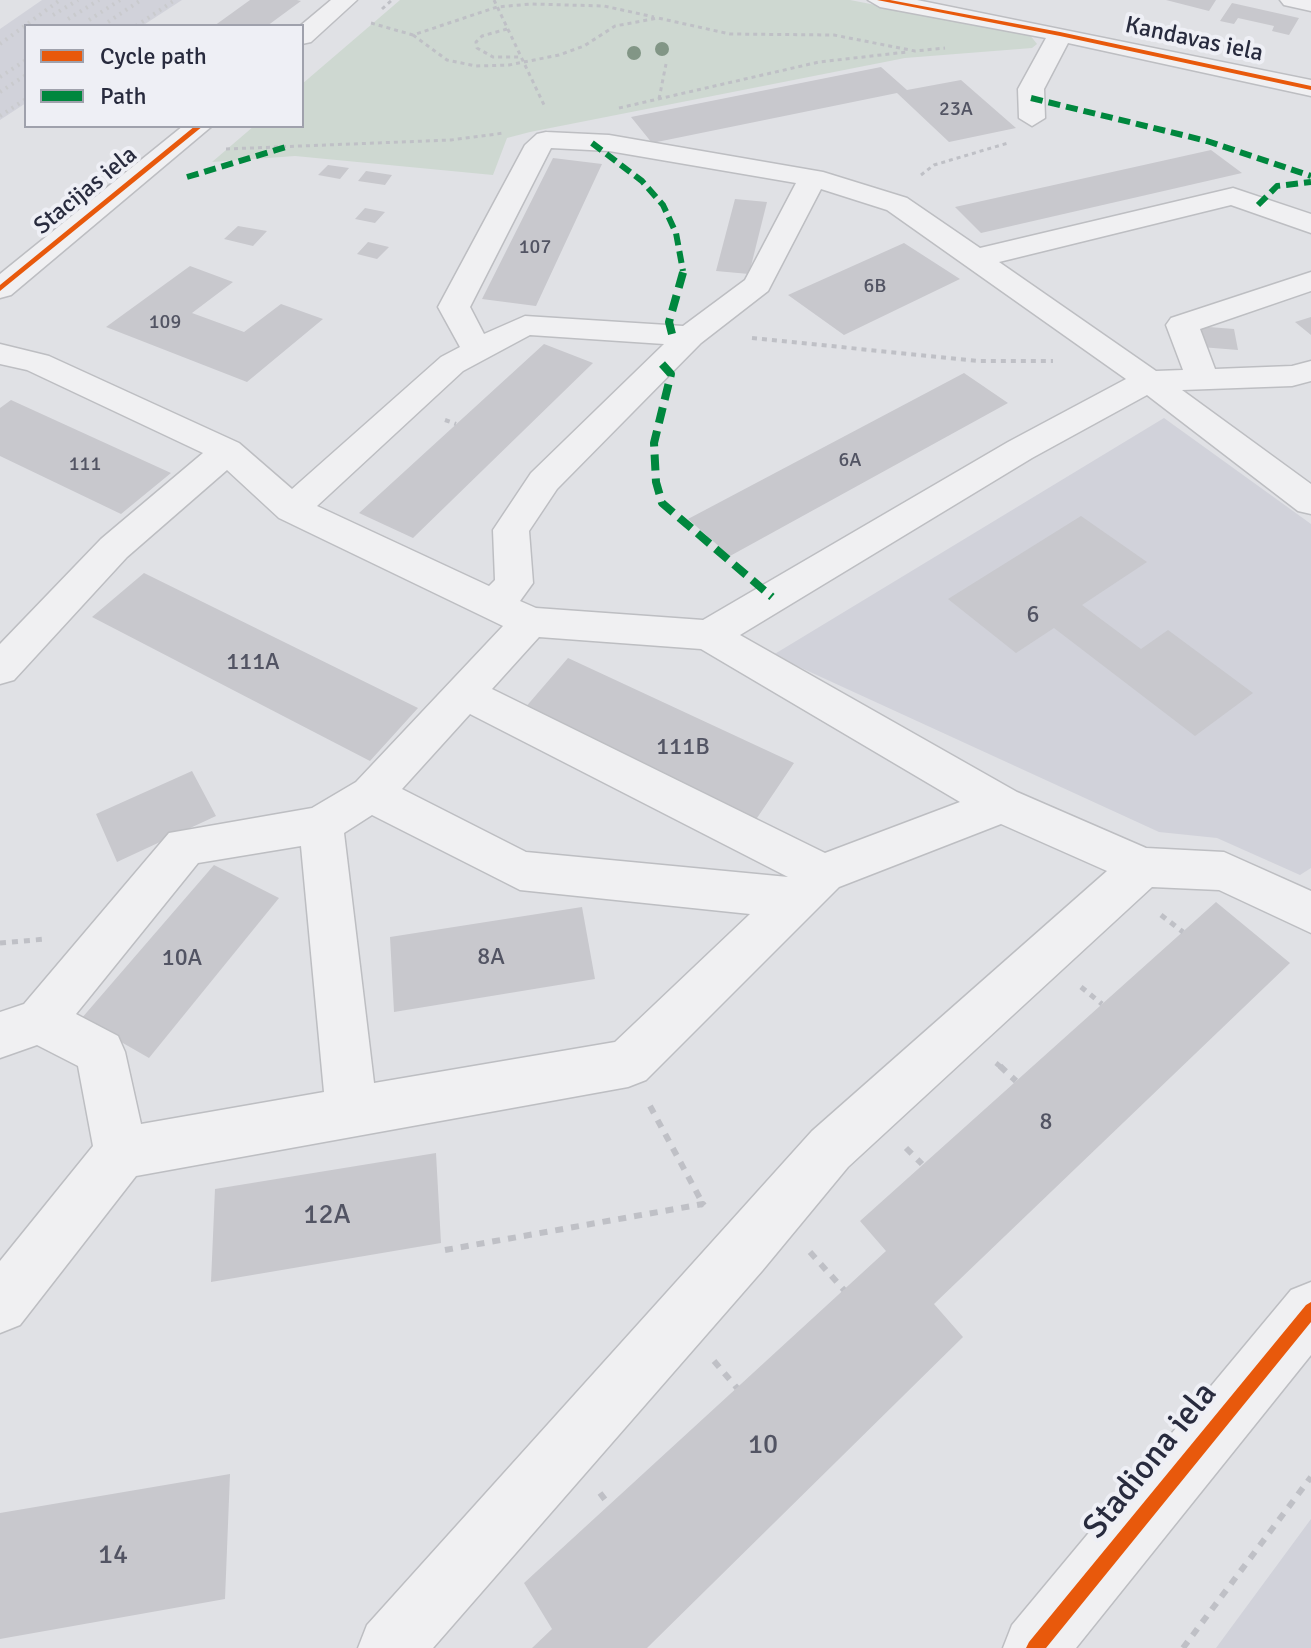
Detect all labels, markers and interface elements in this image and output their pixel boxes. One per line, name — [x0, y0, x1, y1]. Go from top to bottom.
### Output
street label: Kandavas iela — [1122, 11, 1266, 69]
legend — [24, 24, 304, 128]
text: Cycle path — [100, 41, 207, 71]
text: Path — [100, 81, 146, 111]
house number: 23A — [939, 98, 973, 122]
street label: Stacijas iela — [29, 141, 143, 241]
house number: 107 — [519, 236, 551, 260]
house number: 6B — [864, 275, 886, 299]
house number: 109 — [149, 311, 181, 335]
house number: 6A — [838, 449, 862, 473]
house number: 111 — [69, 453, 101, 477]
house number: 6 — [1027, 602, 1039, 630]
house number: 111A — [226, 649, 280, 677]
house number: 111B — [656, 734, 710, 762]
house number: 8A — [477, 944, 505, 972]
house number: 10A — [162, 945, 202, 973]
house number: 8 — [1040, 1109, 1052, 1137]
house number: 12A — [303, 1199, 351, 1233]
street label: Stadiona iela — [1076, 1375, 1226, 1547]
house number: 10 — [748, 1429, 778, 1463]
house number: 14 — [98, 1539, 128, 1573]

